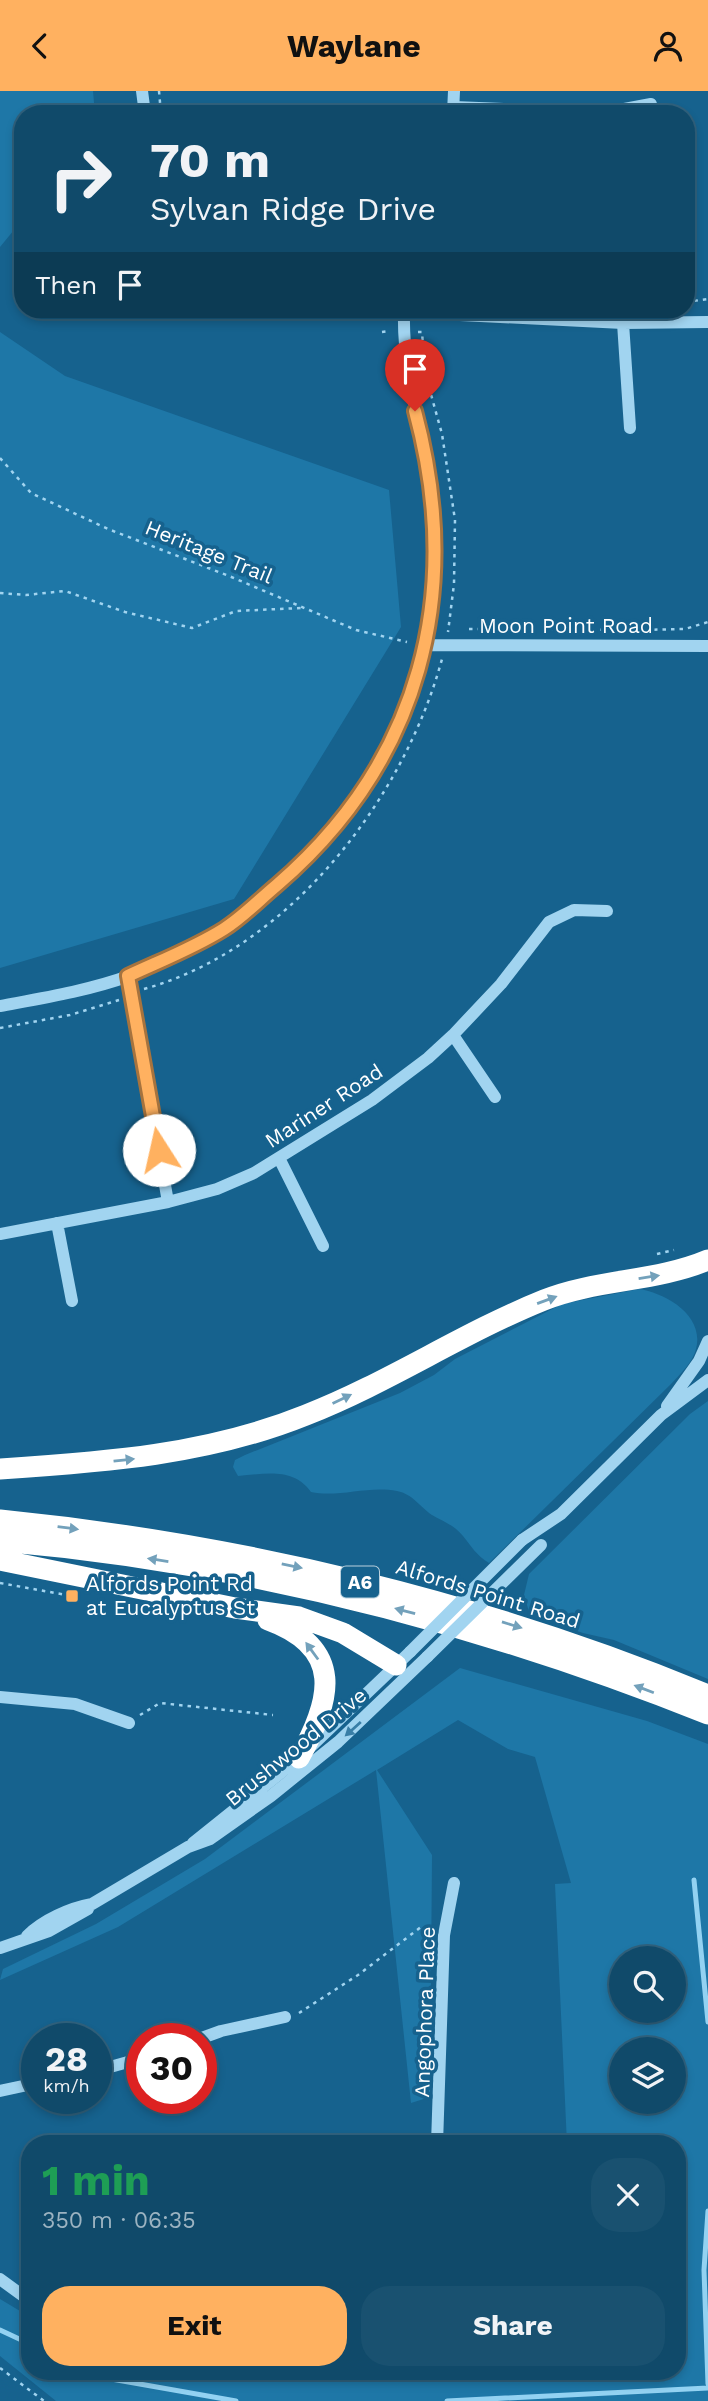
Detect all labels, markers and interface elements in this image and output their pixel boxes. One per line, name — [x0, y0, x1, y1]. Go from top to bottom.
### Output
icon: back — [21, 27, 59, 65]
text: Waylane — [287, 27, 421, 65]
icon: person — [649, 27, 687, 65]
text: 70 m — [150, 131, 270, 189]
icon: right — [35, 133, 126, 224]
text: Sylvan Ridge Drive — [150, 190, 436, 228]
icon: arrive — [111, 266, 149, 304]
text: Then — [35, 270, 97, 300]
pin — [385, 339, 445, 411]
icon: arrive — [396, 350, 434, 388]
street label: Heritage Trail — [142, 515, 277, 589]
street label: Moon Point Road — [479, 613, 653, 638]
street label: Mariner Road — [260, 1058, 387, 1153]
position arrow — [122, 1113, 196, 1187]
one-way arrow — [638, 1271, 660, 1282]
one-way arrow — [536, 1294, 557, 1305]
one-way arrow — [332, 1393, 352, 1405]
one-way arrow — [113, 1454, 135, 1465]
one-way arrow — [57, 1522, 79, 1533]
one-way arrow — [147, 1554, 169, 1565]
street label: Alfords Point Road — [393, 1554, 583, 1633]
one-way arrow — [281, 1561, 303, 1572]
road number: A6 — [341, 1567, 379, 1597]
place label: Alfords Point Rd at Eucalyptus St — [86, 1571, 255, 1620]
marker: Alfords Point Rd at Eucalyptus St — [64, 1588, 80, 1604]
one-way arrow — [394, 1605, 416, 1616]
one-way arrow — [501, 1621, 522, 1631]
one-way arrow — [305, 1641, 319, 1660]
street label: Brushwood Drive — [220, 1682, 371, 1811]
one-way arrow — [634, 1683, 655, 1694]
one-way arrow — [344, 1721, 361, 1736]
street label: Angophora Place — [409, 1926, 440, 2098]
map controls — [609, 1946, 686, 2114]
button: search — [609, 1946, 686, 2023]
speed limit sign: 30 — [126, 2023, 217, 2114]
button: layers — [609, 2037, 686, 2114]
text: 28 — [45, 2038, 88, 2080]
text: km/h — [43, 2075, 90, 2096]
text: 1 min — [42, 2156, 150, 2205]
button: close — [591, 2158, 665, 2232]
text: 350 m · 06:35 — [42, 2207, 196, 2234]
button: Exit — [42, 2286, 347, 2366]
button: Share — [361, 2286, 665, 2366]

